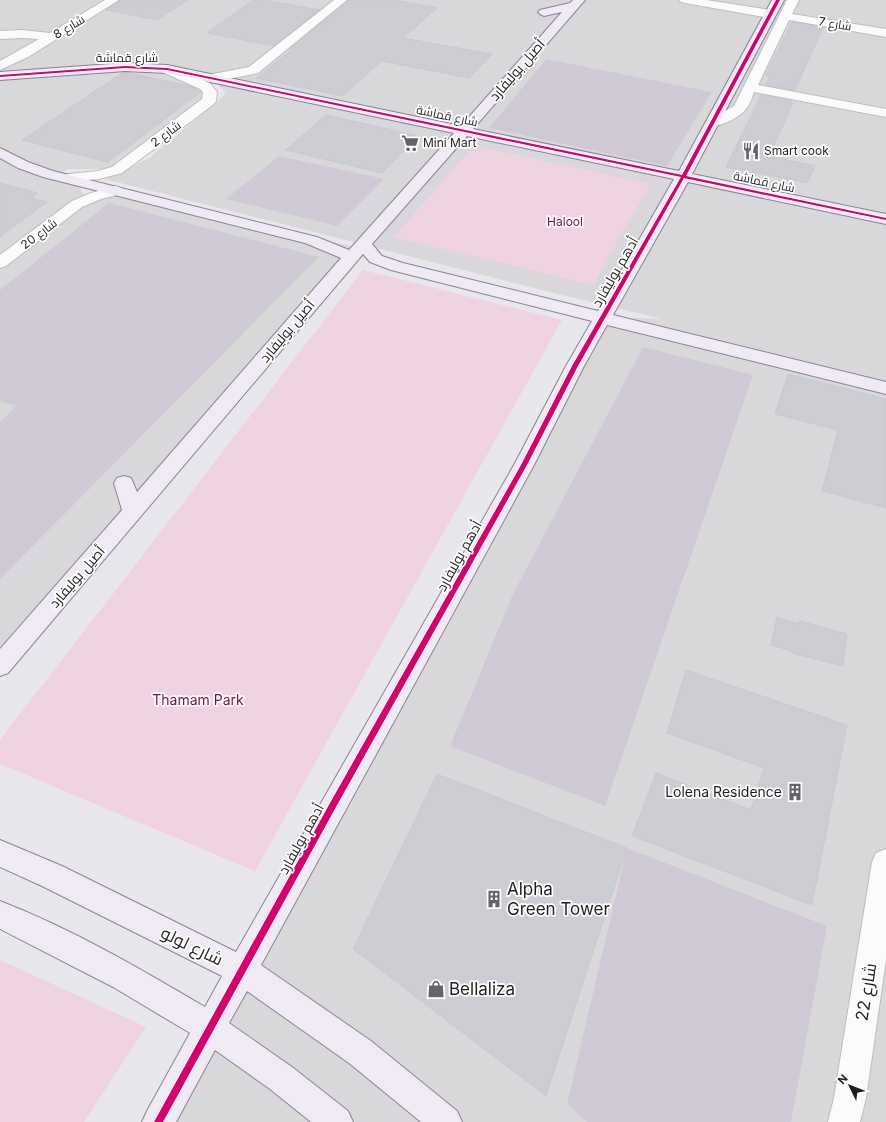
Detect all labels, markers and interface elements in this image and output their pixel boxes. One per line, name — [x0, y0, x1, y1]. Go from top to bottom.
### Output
street label: شارع 8 — [50, 11, 88, 43]
street label: شارع 7 — [817, 13, 853, 35]
street label: أصيل بوليفارد — [485, 35, 548, 104]
street label: شارع قماشة — [96, 50, 158, 66]
street label: شارع قماشة — [415, 102, 479, 130]
street label: شارع 2 — [148, 117, 184, 151]
supermarket icon: Mini Mart — [400, 133, 420, 153]
place label: Mini Mart — [423, 135, 476, 150]
restaurant icon: Smart cook — [741, 141, 761, 161]
place label: Smart cook — [764, 143, 829, 158]
street label: شارع قماشة — [732, 168, 796, 196]
park label: Halool — [547, 214, 583, 229]
street label: شارع 20 — [18, 215, 60, 253]
street label: أدهم بوليفارد — [588, 233, 643, 311]
street label: أصيل بوليفارد — [256, 296, 318, 365]
street label: أدهم بوليفارد — [432, 517, 487, 595]
street label: أصيل بوليفارد — [45, 542, 108, 611]
park label: Thamam Park — [152, 691, 244, 708]
building icon: Lolena Residence — [785, 782, 805, 802]
place label: Lolena Residence — [665, 783, 782, 800]
street label: أدهم بوليفارد — [274, 800, 329, 878]
place label: Alpha Green Tower — [507, 879, 610, 919]
building icon: Alpha Green Tower — [484, 889, 504, 909]
street label: شارع لولو — [157, 922, 226, 971]
street label: شارع 22 — [852, 962, 882, 1023]
shop icon: Bellaliza — [426, 979, 446, 999]
place label: Bellaliza — [449, 979, 515, 999]
north arrow — [830, 1066, 870, 1106]
text: N — [835, 1071, 851, 1087]

